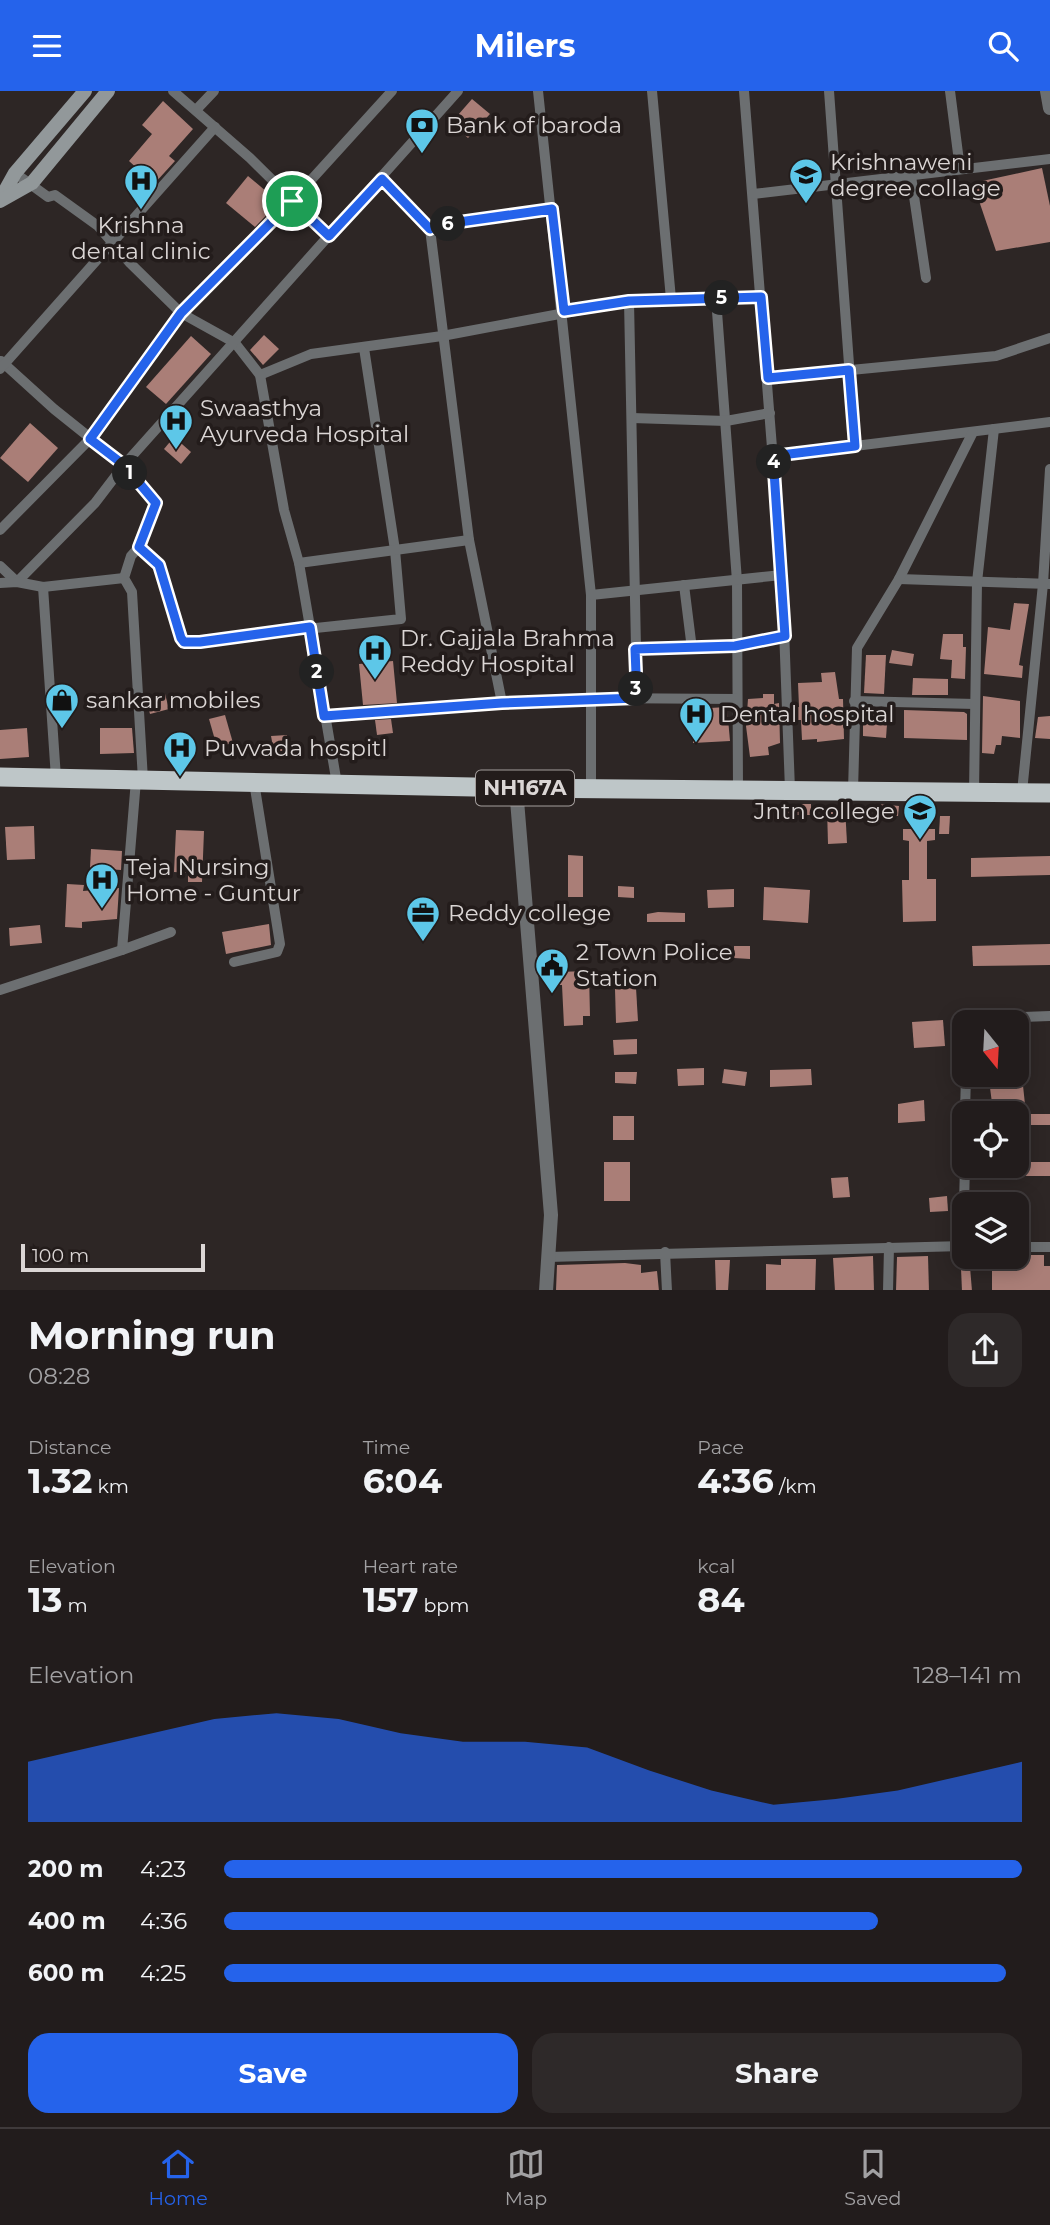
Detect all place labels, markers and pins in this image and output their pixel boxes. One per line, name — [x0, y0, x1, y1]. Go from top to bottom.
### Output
bank icon: Bank of baroda — [403, 106, 441, 155]
place label: Bank of baroda — [446, 111, 622, 139]
place label: Krishnaweni degree collage — [830, 148, 1001, 202]
school or university icon: Krishnaweni degree collage — [787, 156, 825, 205]
hospital icon: Krishna dental clinic — [122, 162, 160, 211]
pin — [262, 171, 322, 231]
pin: 6 — [430, 207, 466, 241]
place label: Krishna dental clinic — [71, 211, 211, 265]
pin: 5 — [704, 281, 740, 315]
place label: Swaasthya Ayurveda Hospital — [200, 394, 409, 448]
hospital icon: Swaasthya Ayurveda Hospital — [157, 402, 195, 451]
pin: 4 — [756, 445, 792, 479]
pin: 1 — [113, 455, 148, 491]
place label: Dr. Gajjala Brahma Reddy Hospital — [400, 624, 615, 678]
hospital icon: Dr. Gajjala Brahma Reddy Hospital — [356, 632, 394, 681]
pin: 2 — [300, 655, 334, 689]
pin: 3 — [618, 671, 654, 707]
shop icon: sankar mobiles — [43, 681, 81, 730]
place label: sankar mobiles — [86, 686, 261, 714]
hospital icon: Dental hospital — [677, 695, 715, 744]
place label: Dental hospital — [720, 700, 895, 728]
hospital icon: Puvvada hospitl — [161, 729, 199, 778]
place label: Puvvada hospitl — [204, 734, 387, 762]
school or university icon: Jntn college — [901, 792, 939, 841]
place label: Jntn college — [753, 797, 895, 825]
place label: Teja Nursing Home - Guntur — [126, 853, 301, 907]
hospital icon: Teja Nursing Home - Guntur — [83, 861, 121, 910]
office icon: Reddy college — [404, 894, 442, 943]
place label: Reddy college — [448, 899, 611, 927]
place label: 2 Town Police Station — [576, 938, 733, 992]
public building icon: 2 Town Police Station — [533, 946, 571, 995]

